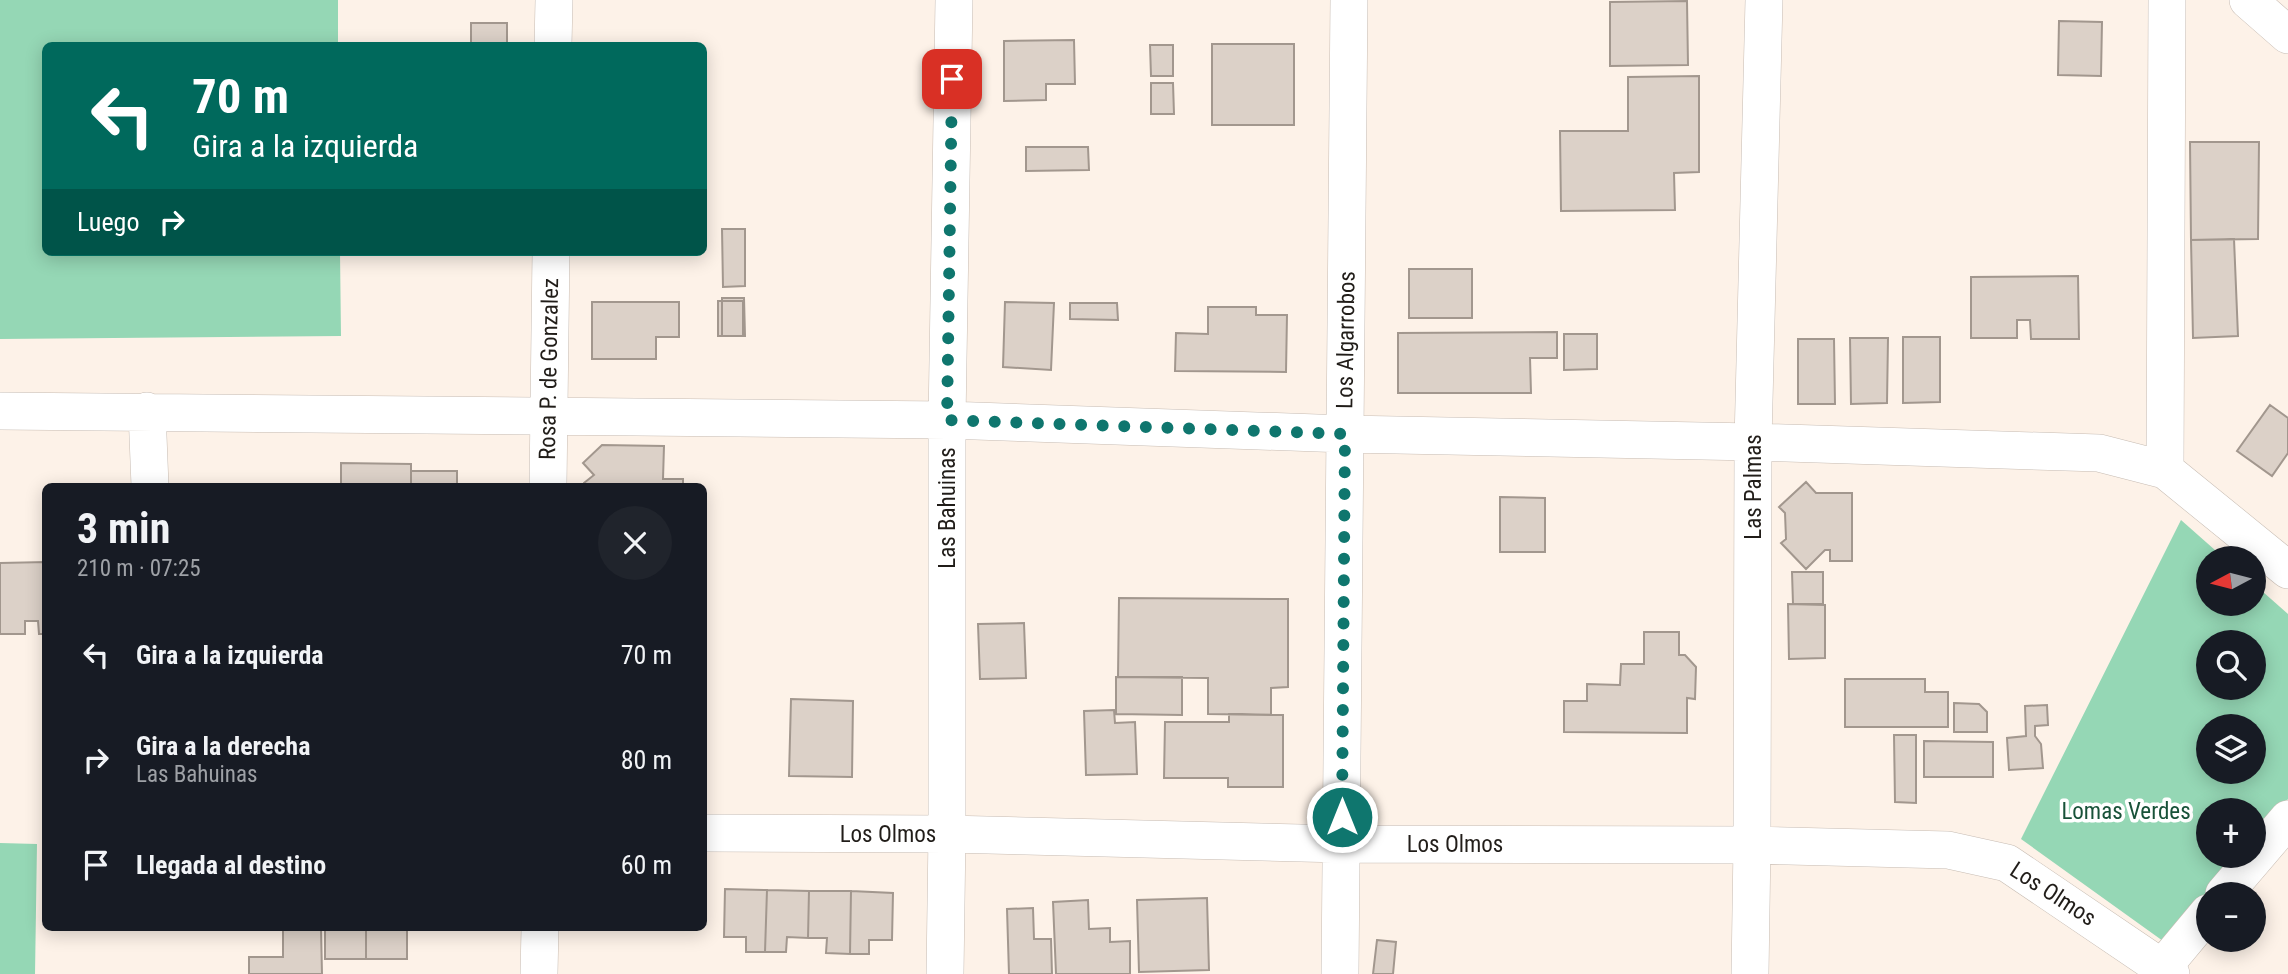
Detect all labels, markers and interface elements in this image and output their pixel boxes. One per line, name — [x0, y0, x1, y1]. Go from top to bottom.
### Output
pin — [922, 49, 982, 109]
icon: arrive — [933, 60, 971, 98]
text: 70 m — [192, 68, 289, 125]
icon: left — [77, 70, 168, 161]
text: Gira a la izquierda — [192, 127, 418, 165]
icon: right — [153, 203, 191, 241]
text: Luego — [77, 207, 139, 237]
street label: Los Algarrobos — [1331, 271, 1361, 409]
street label: Rosa P. de Gonzalez — [534, 278, 564, 460]
street label: Las Palmas — [1740, 434, 1767, 540]
street label: Las Bahuinas — [934, 447, 961, 569]
text: 3 min — [77, 504, 170, 553]
button: close — [598, 506, 672, 580]
north arrow — [2196, 546, 2266, 616]
map controls — [2196, 546, 2266, 952]
text: 210 m · 07:25 — [77, 555, 201, 582]
button: search — [2196, 630, 2266, 700]
icon: left — [77, 636, 115, 674]
text: Gira a la izquierda — [136, 640, 324, 670]
text: 70 m — [621, 640, 672, 670]
button: layers — [2196, 714, 2266, 784]
text: Gira a la derecha — [136, 731, 310, 761]
icon: right — [77, 741, 115, 779]
text: 80 m — [621, 745, 672, 775]
text: Las Bahuinas — [136, 761, 257, 788]
position arrow — [1305, 780, 1379, 854]
park label: Lomas Verdes — [2061, 798, 2191, 825]
button: + — [2196, 798, 2266, 868]
street label: Los Olmos — [840, 821, 936, 848]
street label: Los Olmos — [1407, 831, 1503, 858]
icon: arrive — [77, 846, 115, 884]
text: Llegada al destino — [136, 850, 326, 880]
text: 60 m — [621, 850, 672, 880]
street label: Los Olmos — [2005, 856, 2101, 932]
button: − — [2196, 882, 2266, 952]

